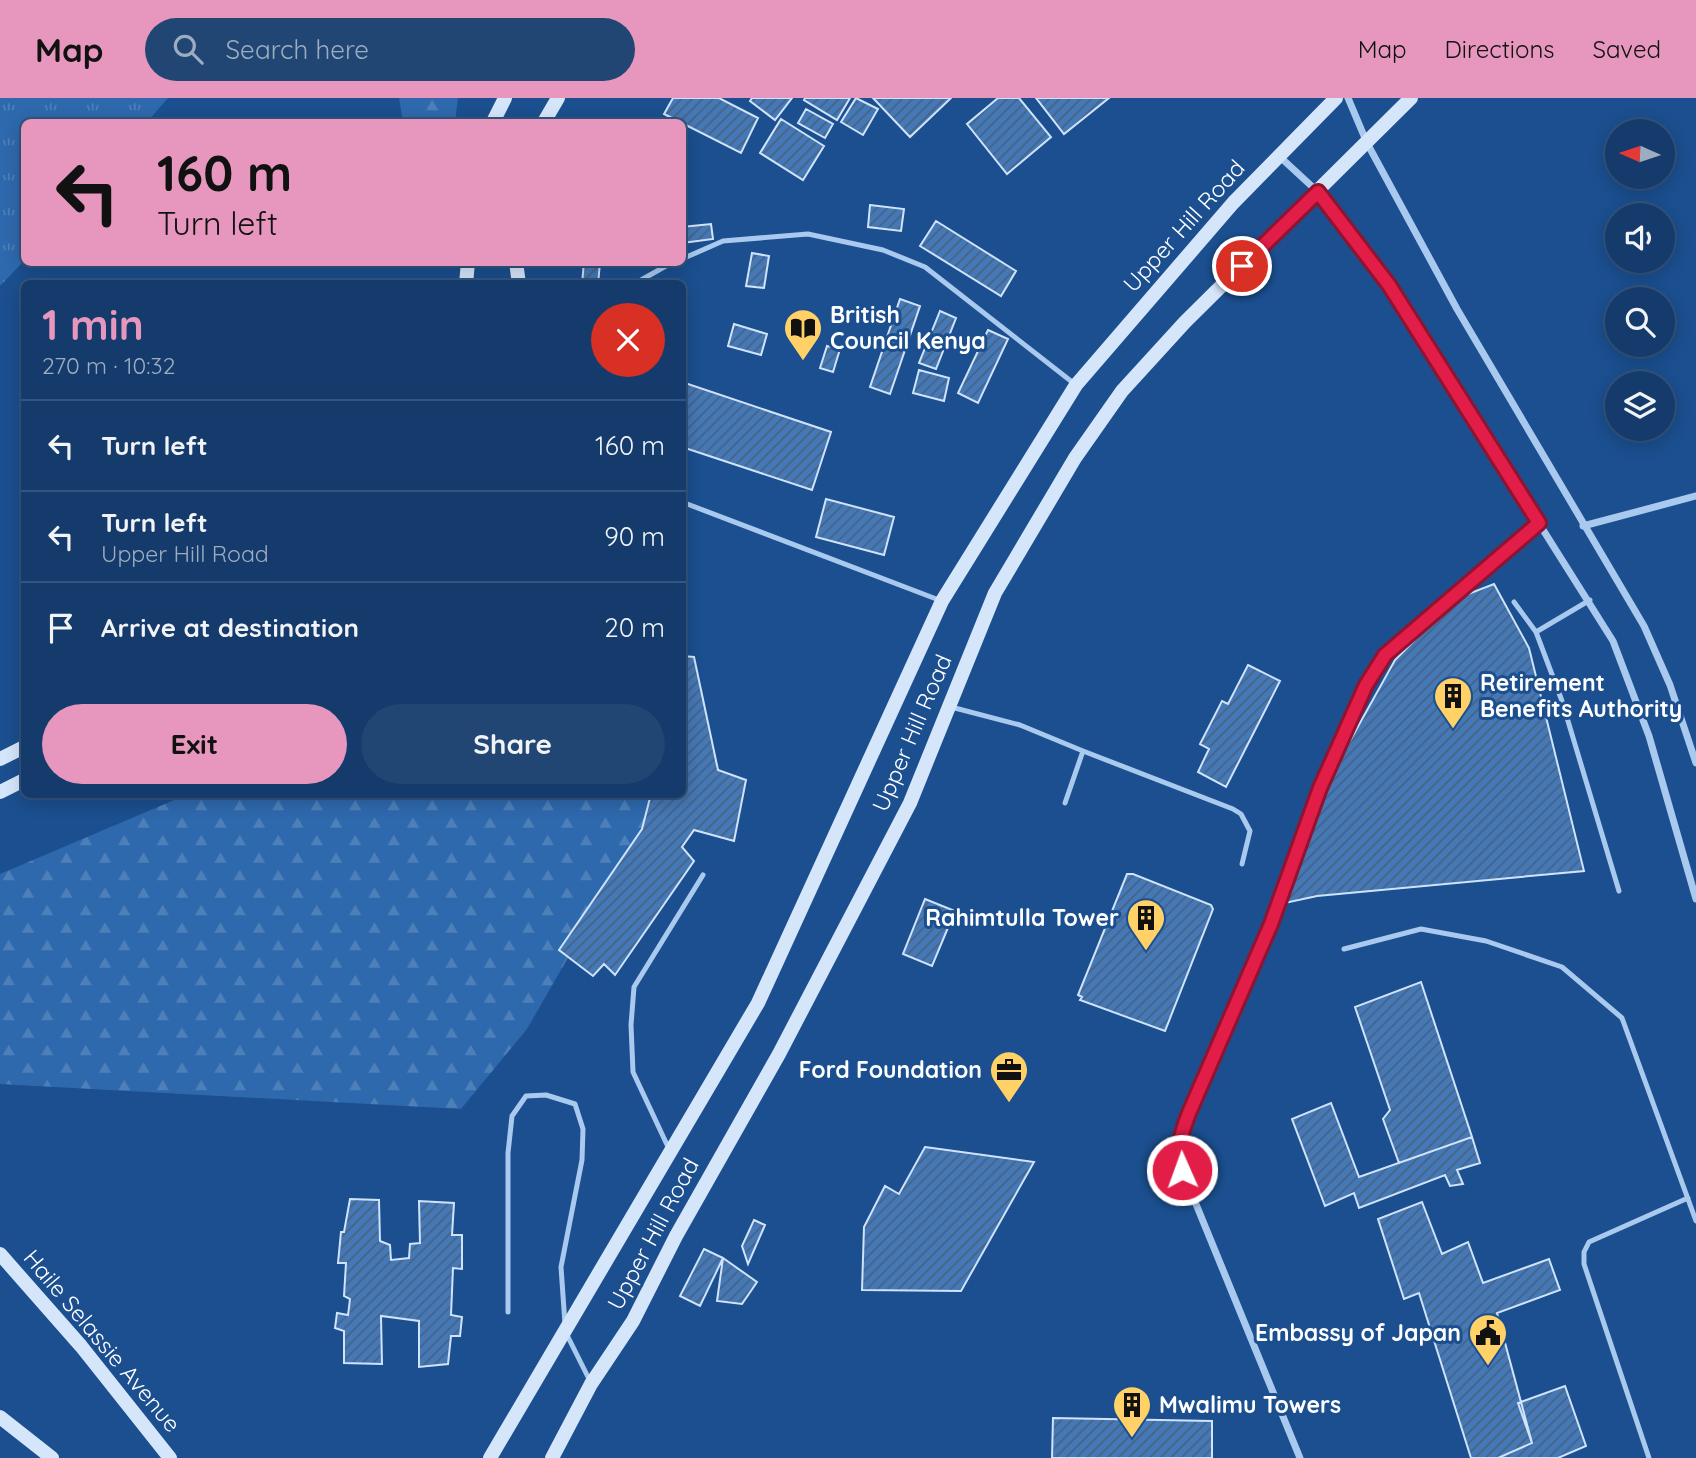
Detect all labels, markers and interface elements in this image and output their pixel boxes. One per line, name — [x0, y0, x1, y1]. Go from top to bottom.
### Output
search box — [145, 18, 635, 81]
text: Map — [35, 29, 103, 70]
icon: search — [169, 30, 207, 68]
text: Search here — [225, 33, 369, 66]
text: Map — [1358, 34, 1407, 64]
text: Directions — [1445, 34, 1555, 64]
text: Saved — [1593, 34, 1661, 64]
north arrow — [1605, 119, 1675, 189]
map controls — [1605, 119, 1675, 441]
text: 160 m — [157, 142, 292, 203]
icon: left — [42, 147, 133, 238]
street label: Upper Hill Road — [1117, 154, 1251, 298]
text: Turn left — [157, 203, 278, 243]
button: sound — [1605, 203, 1675, 273]
pin — [1212, 236, 1272, 296]
icon: arrive — [1223, 247, 1261, 285]
button: search — [1605, 287, 1675, 357]
text: 1 min — [42, 298, 144, 351]
place label: British Council Kenya — [830, 300, 986, 355]
button: close — [591, 303, 665, 377]
library icon: British Council Kenya — [782, 307, 824, 362]
text: 270 m · 10:32 — [42, 351, 175, 380]
button: layers — [1605, 371, 1675, 441]
icon: left — [42, 427, 80, 465]
text: Turn left — [101, 429, 208, 462]
text: 160 m — [595, 429, 665, 462]
text: Turn left — [101, 506, 208, 539]
icon: left — [42, 518, 80, 556]
text: 90 m — [604, 520, 665, 553]
text: Upper Hill Road — [101, 539, 269, 568]
icon: arrive — [42, 609, 80, 647]
text: Arrive at destination — [101, 611, 359, 644]
text: 20 m — [604, 611, 665, 644]
street label: Upper Hill Road — [865, 650, 958, 816]
place label: Retirement Benefits Authority — [1480, 668, 1682, 723]
building icon: Retirement Benefits Authority — [1432, 675, 1474, 730]
button: Exit — [42, 704, 347, 784]
button: Share — [361, 704, 665, 784]
building icon: Rahimtulla Tower — [1125, 897, 1167, 952]
place label: Rahimtulla Tower — [925, 903, 1119, 932]
office icon: Ford Foundation — [988, 1049, 1030, 1104]
place label: Ford Foundation — [799, 1055, 982, 1084]
position arrow — [1145, 1133, 1219, 1207]
street label: Upper Hill Road — [600, 1153, 705, 1315]
street label: Haile Selassie Avenue — [18, 1244, 187, 1438]
public building icon: Embassy of Japan — [1467, 1312, 1509, 1367]
place label: Embassy of Japan — [1255, 1318, 1461, 1347]
building icon: Mwalimu Towers — [1111, 1384, 1153, 1439]
place label: Mwalimu Towers — [1159, 1390, 1341, 1419]

